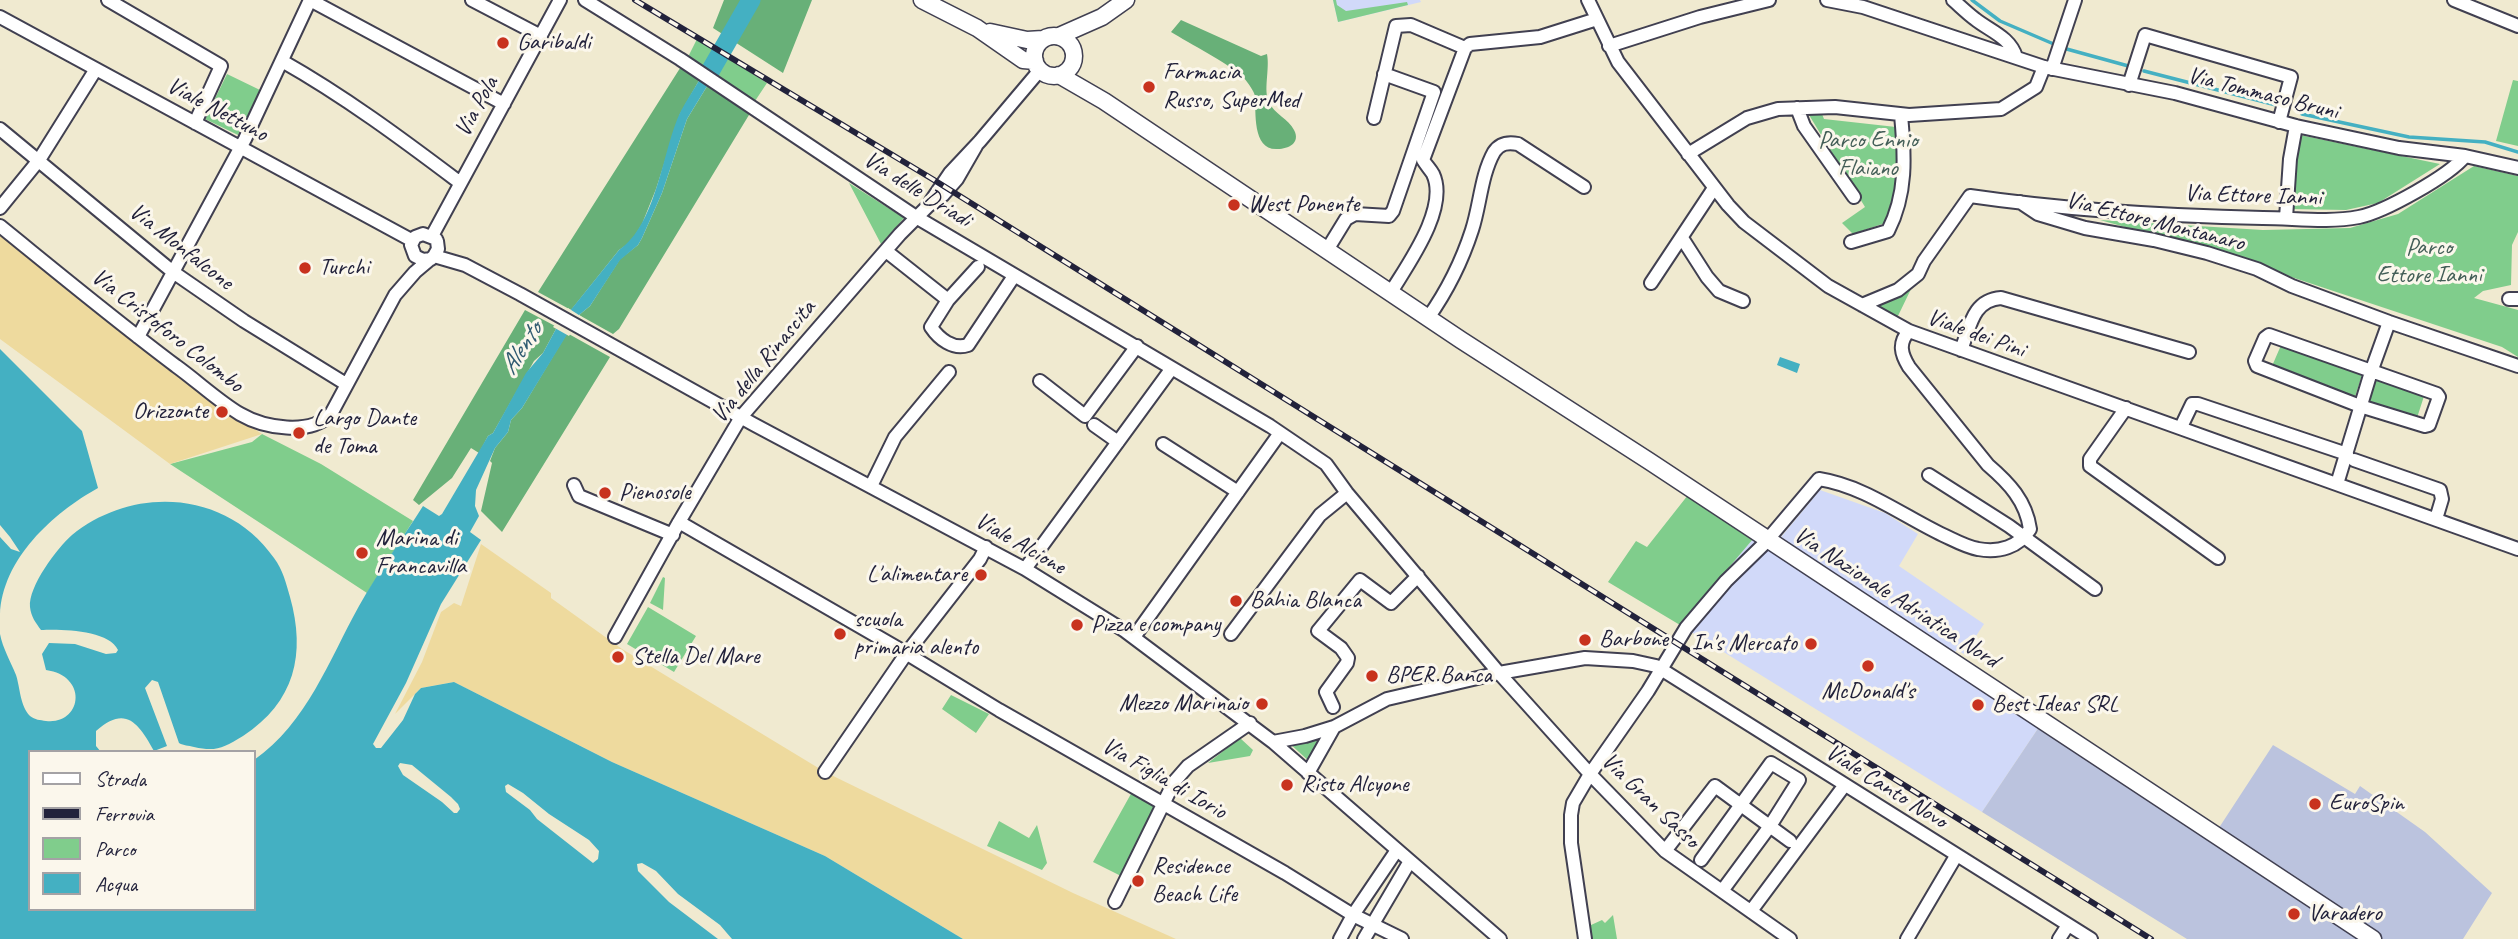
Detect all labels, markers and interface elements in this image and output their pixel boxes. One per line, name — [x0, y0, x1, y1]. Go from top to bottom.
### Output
place label: Garibaldi — [517, 29, 591, 57]
marker: Garibaldi — [495, 35, 511, 51]
place label: Farmacia Russo, SuperMed — [1163, 59, 1300, 115]
street label: Via Tommaso Bruni — [2185, 61, 2341, 127]
street label: Viale Nettuno — [162, 71, 272, 149]
street label: Via Pola — [449, 72, 505, 142]
marker: Farmacia Russo, SuperMed — [1141, 79, 1157, 95]
park label: Parco Ennio Flaiano — [1818, 127, 1918, 183]
street label: Via delle Driadi — [858, 146, 976, 234]
street label: Via Ettore Ianni — [2184, 179, 2322, 213]
street label: Via Ettore Montanaro — [2063, 186, 2247, 258]
place label: West Ponente — [1248, 191, 1359, 219]
street label: Via Monfalcone — [123, 197, 239, 297]
marker: West Ponente — [1226, 197, 1242, 213]
park label: Parco Ettore Ianni — [2376, 234, 2482, 290]
place label: Turchi — [319, 254, 369, 282]
marker: Turchi — [297, 260, 313, 276]
street label: Via Cristoforo Colombo — [85, 263, 249, 399]
street label: Via della Rinascita — [706, 295, 822, 429]
street label: Viale dei Pini — [1923, 303, 2029, 365]
water label: Alento — [494, 317, 550, 381]
place label: Orizzonte — [133, 398, 208, 426]
marker: Orizzonte — [214, 404, 230, 420]
place label: Largo Dante de Toma — [313, 405, 416, 461]
marker: Largo Dante de Toma — [291, 425, 307, 441]
place label: Pienosole — [619, 479, 690, 507]
marker: Pienosole — [597, 485, 613, 501]
street label: Viale Alcione — [970, 507, 1070, 581]
street label: Via Nazionale Adriatica Nord — [1788, 521, 2004, 675]
place label: Marina di Francavilla — [376, 525, 466, 581]
marker: Marina di Francavilla — [354, 545, 370, 561]
place label: L'alimentare — [867, 561, 967, 589]
marker: L'alimentare — [973, 567, 989, 583]
place label: Bahia Blanca — [1250, 587, 1361, 615]
marker: Bahia Blanca — [1228, 593, 1244, 609]
place label: scuola primaria alento — [854, 606, 978, 662]
place label: Pizza e company — [1091, 611, 1220, 639]
marker: Pizza e company — [1069, 617, 1085, 633]
marker: scuola primaria alento — [832, 626, 848, 642]
place label: Barbone — [1599, 626, 1668, 654]
place label: In's Mercato — [1692, 630, 1797, 658]
marker: Barbone — [1577, 632, 1593, 648]
marker: In's Mercato — [1803, 636, 1819, 652]
place label: Stella Del Mare — [632, 643, 760, 671]
marker: Stella Del Mare — [610, 649, 626, 665]
marker: McDonald's — [1860, 658, 1876, 674]
place label: BPER Banca — [1386, 662, 1492, 690]
marker: BPER Banca — [1364, 668, 1380, 684]
place label: McDonald's — [1821, 678, 1915, 706]
place label: Mezzo Marinaio — [1119, 690, 1248, 718]
place label: Best Ideas SRL — [1992, 691, 2118, 719]
marker: Mezzo Marinaio — [1254, 696, 1270, 712]
marker: Best Ideas SRL — [1970, 697, 1986, 713]
street label: Via Figlia di Iorio — [1097, 732, 1231, 826]
street label: Viale Canto Novo — [1820, 738, 1952, 836]
street label: Via Gran Sasso — [1595, 747, 1705, 855]
legend — [28, 750, 256, 911]
text: Strada — [95, 766, 146, 792]
place label: Risto Alcyone — [1301, 771, 1409, 799]
marker: Risto Alcyone — [1279, 777, 1295, 793]
place label: EuroSpin — [2329, 790, 2404, 818]
marker: EuroSpin — [2307, 796, 2323, 812]
text: Ferrovia — [95, 801, 154, 827]
text: Parco — [95, 836, 135, 862]
place label: Residence Beach Life — [1152, 853, 1237, 909]
text: Acqua — [95, 871, 137, 897]
marker: Residence Beach Life — [1130, 873, 1146, 889]
place label: Varadero — [2308, 900, 2382, 928]
marker: Varadero — [2286, 906, 2302, 922]

